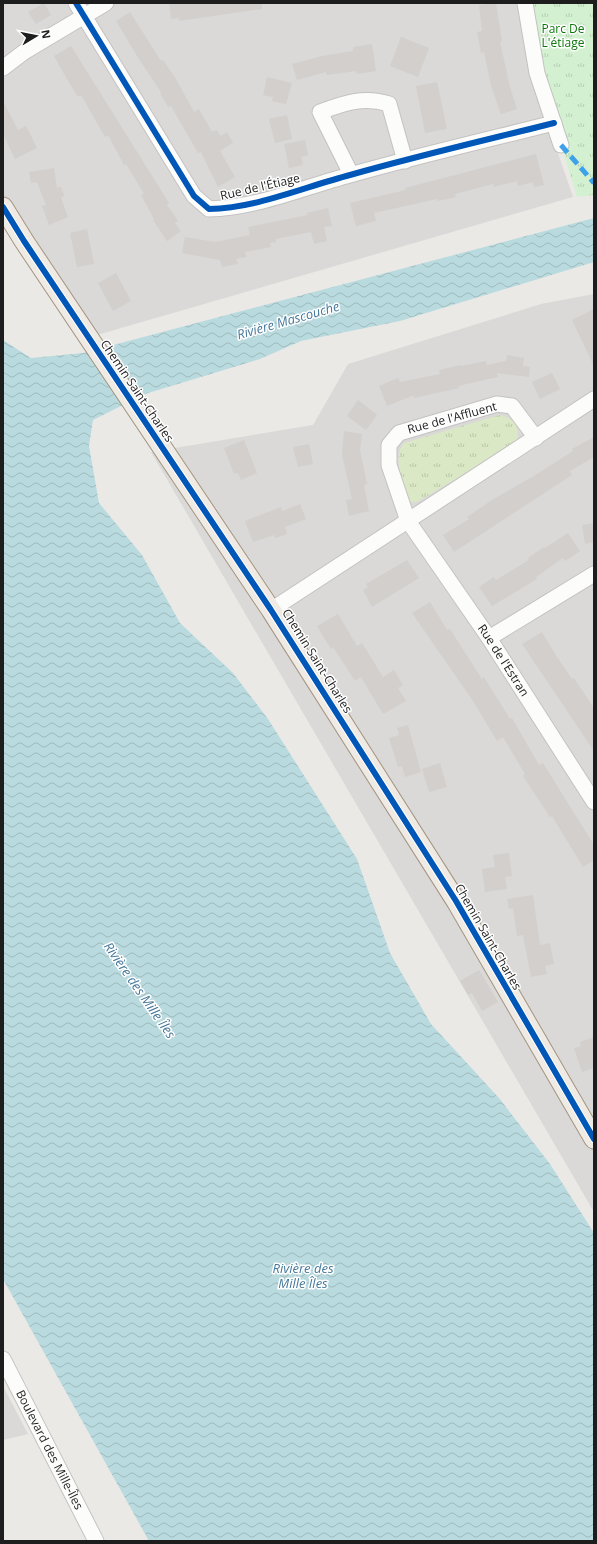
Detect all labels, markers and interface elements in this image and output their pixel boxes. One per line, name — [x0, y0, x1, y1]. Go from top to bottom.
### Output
north arrow — [16, 16, 56, 56]
park label: Parc De L'étiage — [541, 20, 585, 51]
text: N — [38, 28, 55, 40]
street label: Rue de l'Étiage — [218, 169, 302, 204]
water label: Rivière Mascouche — [235, 297, 342, 343]
street label: Chemin Saint-Charles — [97, 336, 178, 445]
street label: Rue de l'Affluent — [405, 397, 498, 438]
street label: Chemin Saint-Charles — [278, 605, 357, 716]
street label: Rue de l'Estran — [474, 621, 533, 700]
street label: Chemin Saint-Charles — [451, 881, 526, 993]
water label: Rivière des Mille Îles — [100, 938, 180, 1042]
water label: Rivière des Mille Îles — [272, 1259, 334, 1292]
street label: Boulevard des Mille-Îles — [12, 1387, 88, 1513]

